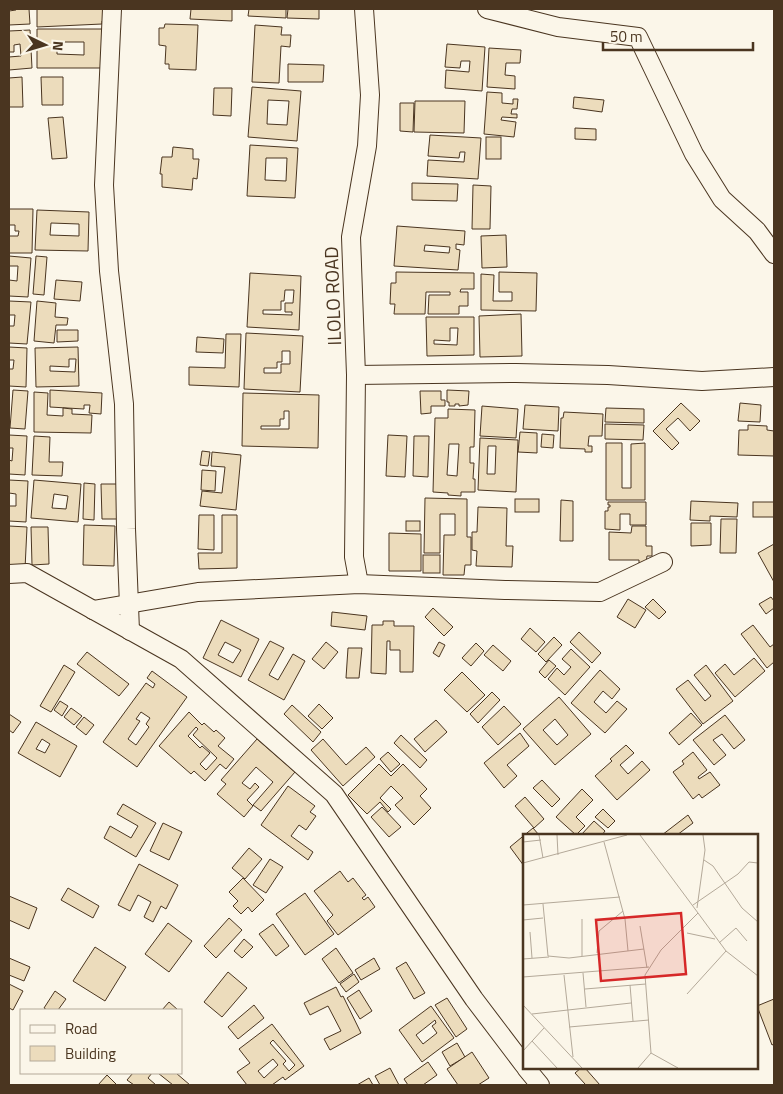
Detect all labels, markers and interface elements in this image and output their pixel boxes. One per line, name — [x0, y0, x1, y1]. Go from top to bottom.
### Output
north arrow — [20, 20, 70, 70]
scale bar — [603, 20, 753, 52]
text: 50 m — [610, 25, 643, 48]
text: N — [48, 40, 69, 52]
street label: ILOLO ROAD — [316, 246, 348, 346]
inset map — [523, 834, 758, 1069]
legend — [20, 1009, 182, 1074]
text: Road — [65, 1017, 97, 1040]
text: Building — [65, 1042, 116, 1065]

